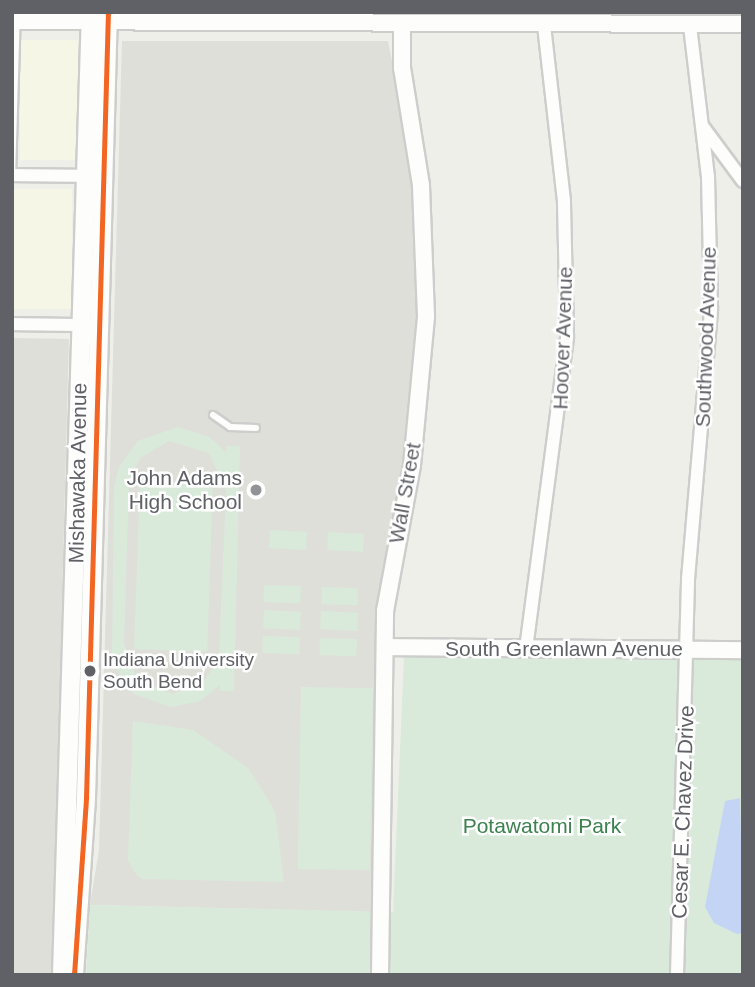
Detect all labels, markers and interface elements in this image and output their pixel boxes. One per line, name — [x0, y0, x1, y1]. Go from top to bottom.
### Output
street label: Southwood Avenue — [690, 246, 722, 428]
street label: Hoover Avenue — [548, 265, 578, 411]
street label: Mishawaka Avenue — [64, 382, 92, 564]
street label: Wall Street — [384, 441, 426, 545]
place label: John Adams High School — [125, 465, 242, 515]
marker: John Adams High School — [248, 482, 264, 498]
street label: South Greenlawn Avenue — [445, 636, 683, 662]
place label: Indiana University South Bend — [103, 649, 254, 693]
marker: Indiana University South Bend — [83, 664, 97, 678]
street label: Cesar E. Chavez Drive — [667, 705, 699, 919]
park label: Potawatomi Park — [463, 813, 621, 839]

